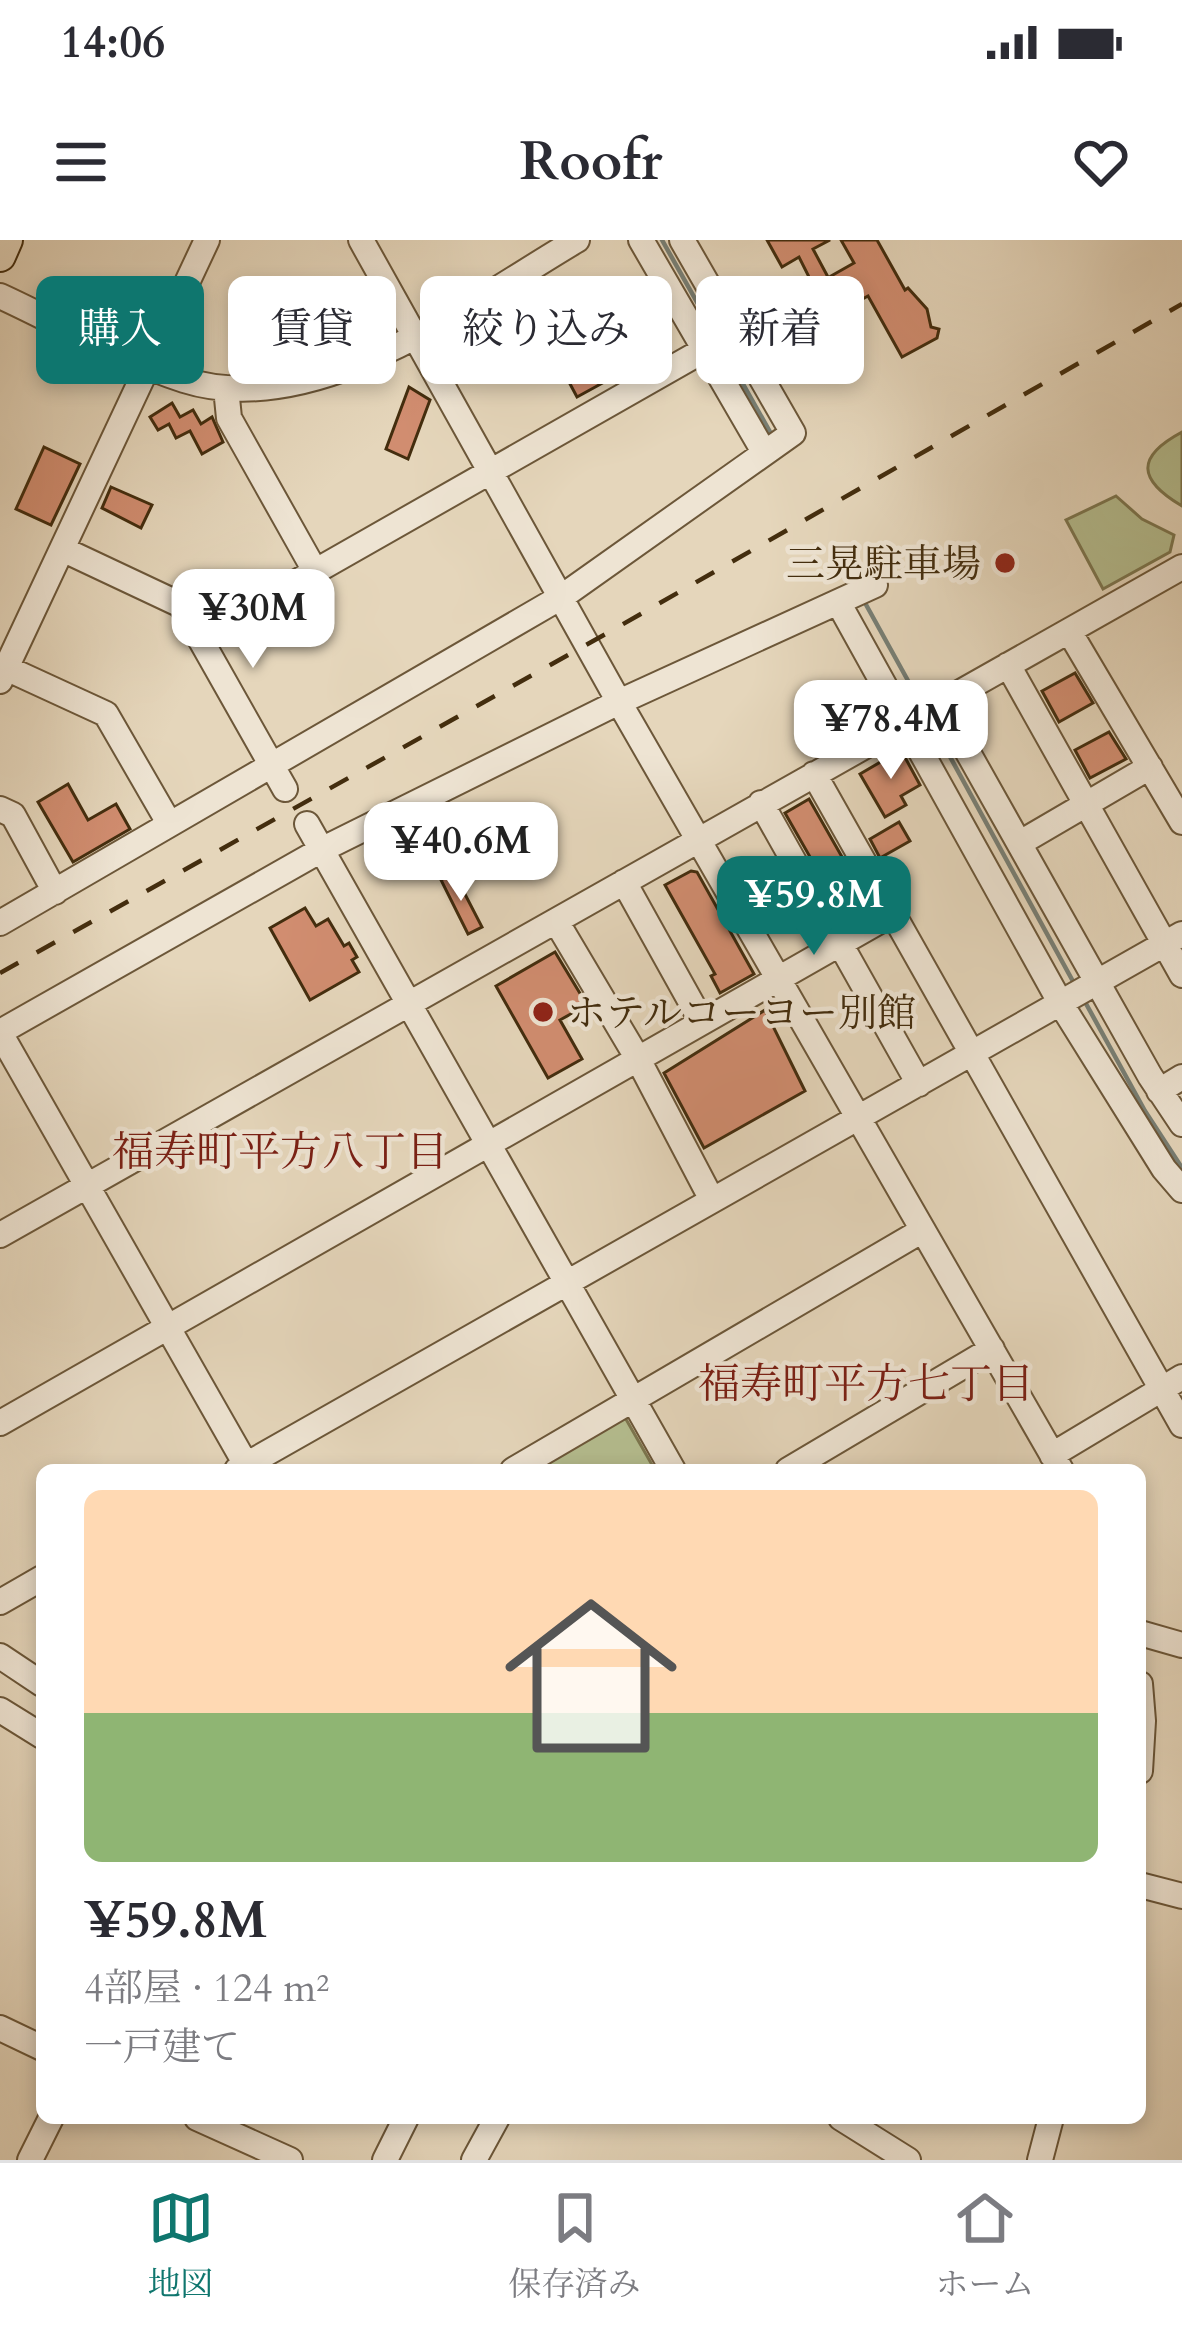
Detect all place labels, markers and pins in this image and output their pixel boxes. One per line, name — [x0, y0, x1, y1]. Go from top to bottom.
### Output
place label: 三晃駐車場 — [786, 538, 981, 591]
marker: 三晃駐車場 — [992, 550, 1018, 576]
pin: ¥30M — [182, 569, 324, 671]
pin: ¥78.4M — [793, 680, 989, 782]
pin: ¥40.6M — [363, 802, 559, 904]
pin: ¥59.8M — [716, 856, 912, 958]
place label: ホテルコーヨー別館 — [567, 987, 916, 1040]
marker: ホテルコーヨー別館 — [530, 999, 556, 1025]

